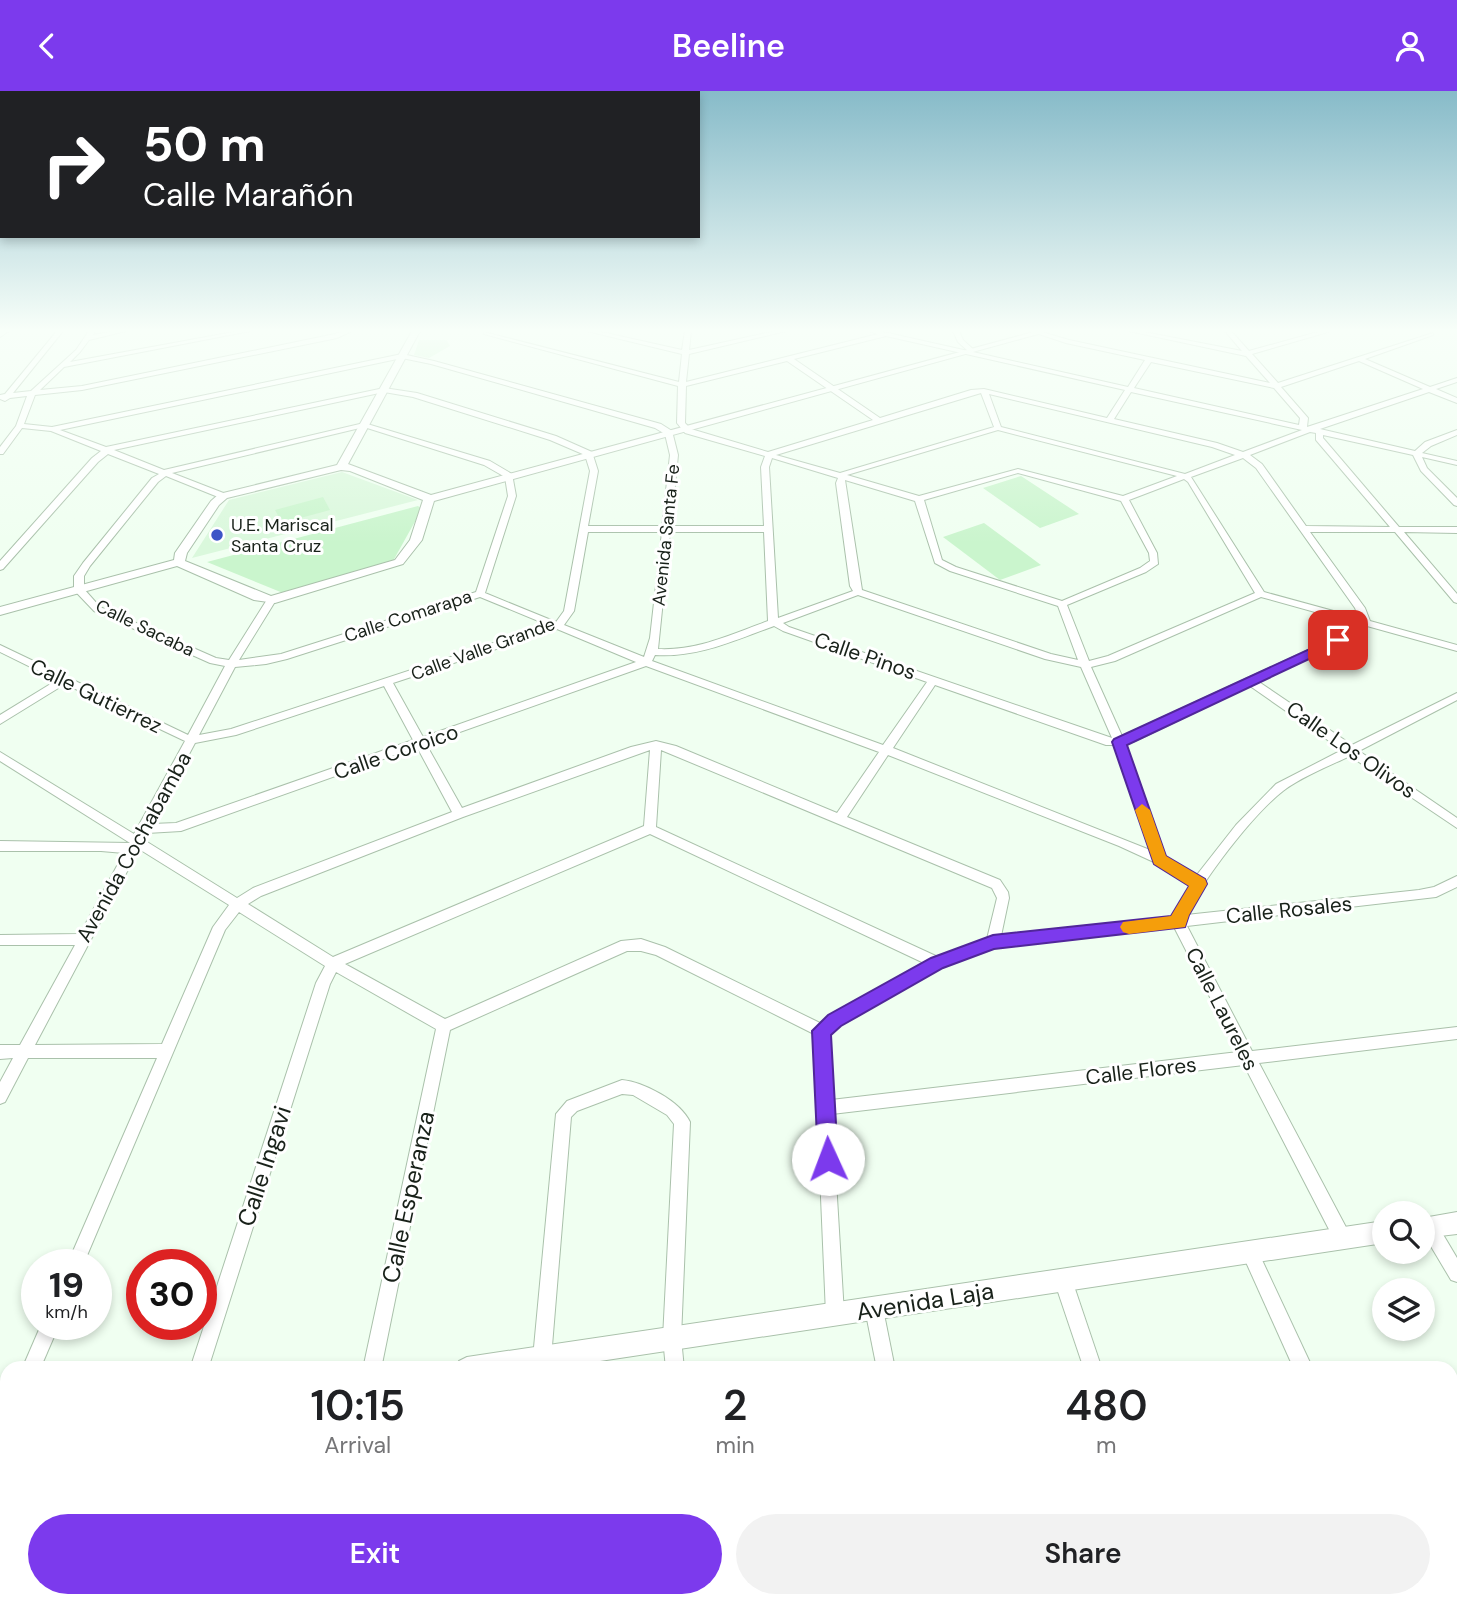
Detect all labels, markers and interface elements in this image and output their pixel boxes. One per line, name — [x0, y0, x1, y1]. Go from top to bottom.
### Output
text: Beeline — [672, 25, 785, 67]
icon: back — [28, 27, 66, 65]
icon: person — [1391, 27, 1429, 65]
text: 50 m — [143, 112, 266, 176]
icon: right — [28, 119, 119, 210]
text: Calle Marañón — [143, 174, 354, 216]
street label: Avenida Santa Fe — [647, 463, 685, 607]
place label: U.E. Mariscal Santa Cruz — [231, 513, 334, 558]
marker: U.E. Mariscal Santa Cruz — [209, 527, 225, 543]
street label: Calle Comarapa — [341, 584, 475, 648]
street label: Calle Sacaba — [92, 594, 198, 662]
pin — [1308, 610, 1368, 670]
street label: Calle Valle Grande — [408, 612, 558, 686]
icon: arrive — [1319, 621, 1357, 659]
street label: Calle Pinos — [810, 626, 920, 686]
street label: Calle Gutierrez — [26, 652, 166, 740]
street label: Calle Los Olivos — [1281, 695, 1421, 805]
street label: Calle Coroico — [330, 718, 462, 786]
street label: Avenida Cochabamba — [70, 747, 198, 947]
street label: Calle Rosales — [1224, 889, 1354, 931]
street label: Calle Laureles — [1179, 943, 1265, 1075]
street label: Calle Flores — [1084, 1050, 1198, 1092]
street label: Calle Ingavi — [230, 1102, 298, 1230]
street label: Calle Esperanza — [375, 1108, 441, 1286]
position arrow — [791, 1122, 865, 1196]
map controls — [1372, 1201, 1435, 1341]
button: search — [1372, 1201, 1435, 1264]
speed limit sign: 30 — [126, 1249, 217, 1340]
text: 19 — [49, 1262, 84, 1308]
street label: Avenida Laja — [854, 1275, 996, 1327]
button: layers — [1372, 1278, 1435, 1341]
text: km/h — [45, 1300, 88, 1324]
text: 10:15 — [310, 1378, 405, 1433]
text: 2 — [723, 1378, 747, 1433]
text: 480 — [1065, 1378, 1148, 1433]
text: Arrival — [324, 1430, 391, 1460]
text: min — [715, 1430, 755, 1460]
text: m — [1096, 1430, 1117, 1460]
button: Exit — [28, 1514, 722, 1594]
button: Share — [736, 1514, 1430, 1594]

